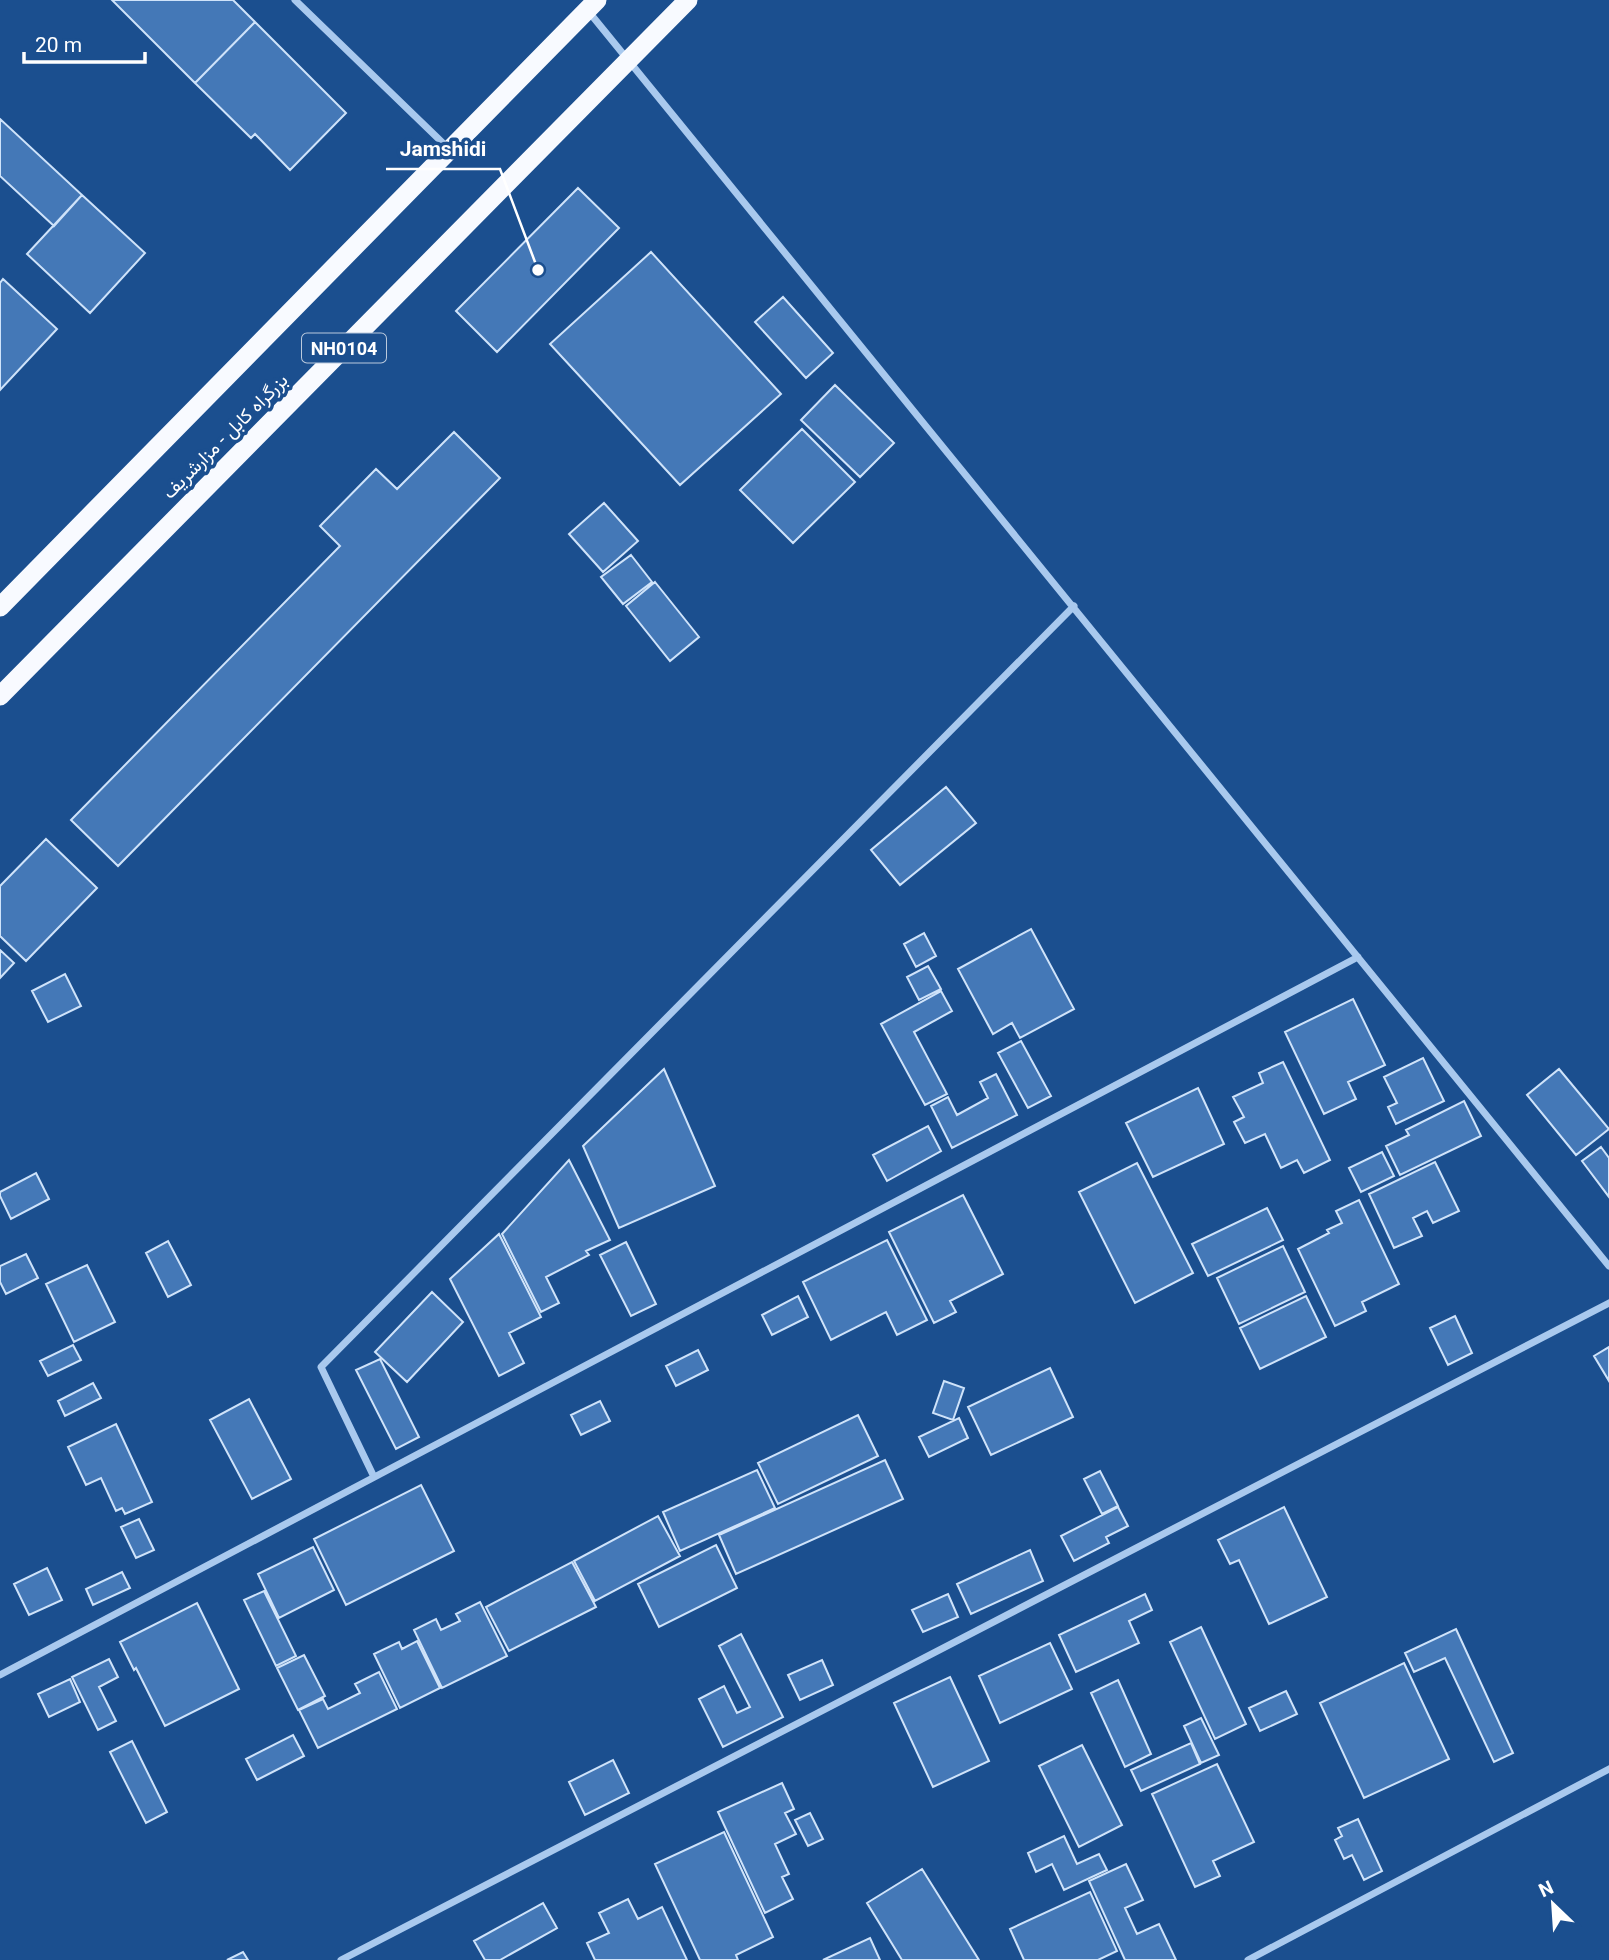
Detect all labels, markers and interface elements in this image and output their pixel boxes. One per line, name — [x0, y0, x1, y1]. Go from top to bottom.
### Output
scale bar — [24, 21, 145, 65]
text: 20 m — [35, 33, 82, 57]
callout: Jamshidi — [386, 127, 500, 169]
text: Jamshidi — [400, 137, 486, 161]
road number: NH0104 — [302, 334, 386, 362]
street label: بزرگراه کابل - مزارشریف — [158, 369, 292, 503]
north arrow — [1518, 1869, 1588, 1939]
text: N — [1535, 1876, 1557, 1902]

